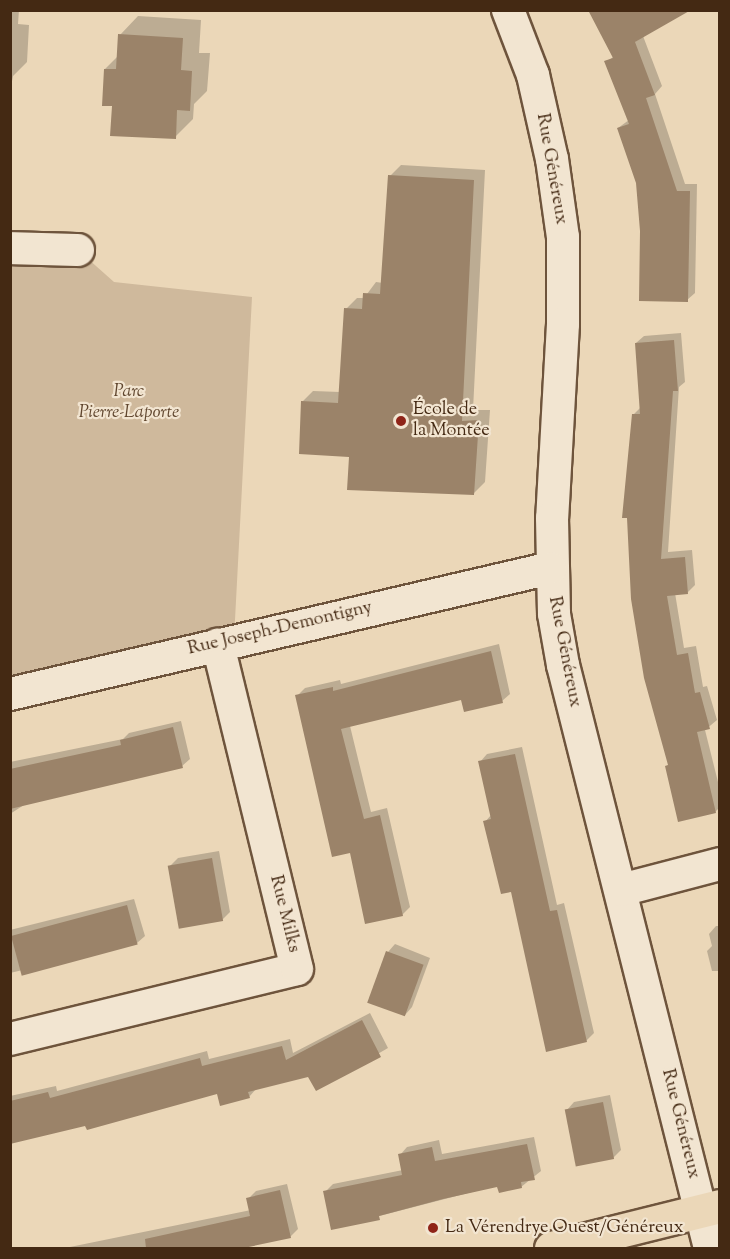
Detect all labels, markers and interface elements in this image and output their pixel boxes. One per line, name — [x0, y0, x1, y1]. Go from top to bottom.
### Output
street label: Rue Généreux — [531, 112, 571, 226]
park label: Parc Pierre-Laporte — [79, 382, 179, 424]
place label: École de la Montée — [413, 400, 490, 442]
marker: École de la Montée — [394, 414, 408, 428]
street label: Rue Généreux — [543, 595, 585, 709]
street label: Rue Joseph-Demontigny — [186, 597, 374, 661]
street label: Rue Milks — [264, 873, 304, 955]
street label: Rue Généreux — [656, 1067, 704, 1181]
place label: La Vérendrye Ouest/Généreux — [445, 1217, 684, 1239]
marker: La Vérendrye Ouest/Généreux — [426, 1221, 440, 1235]

